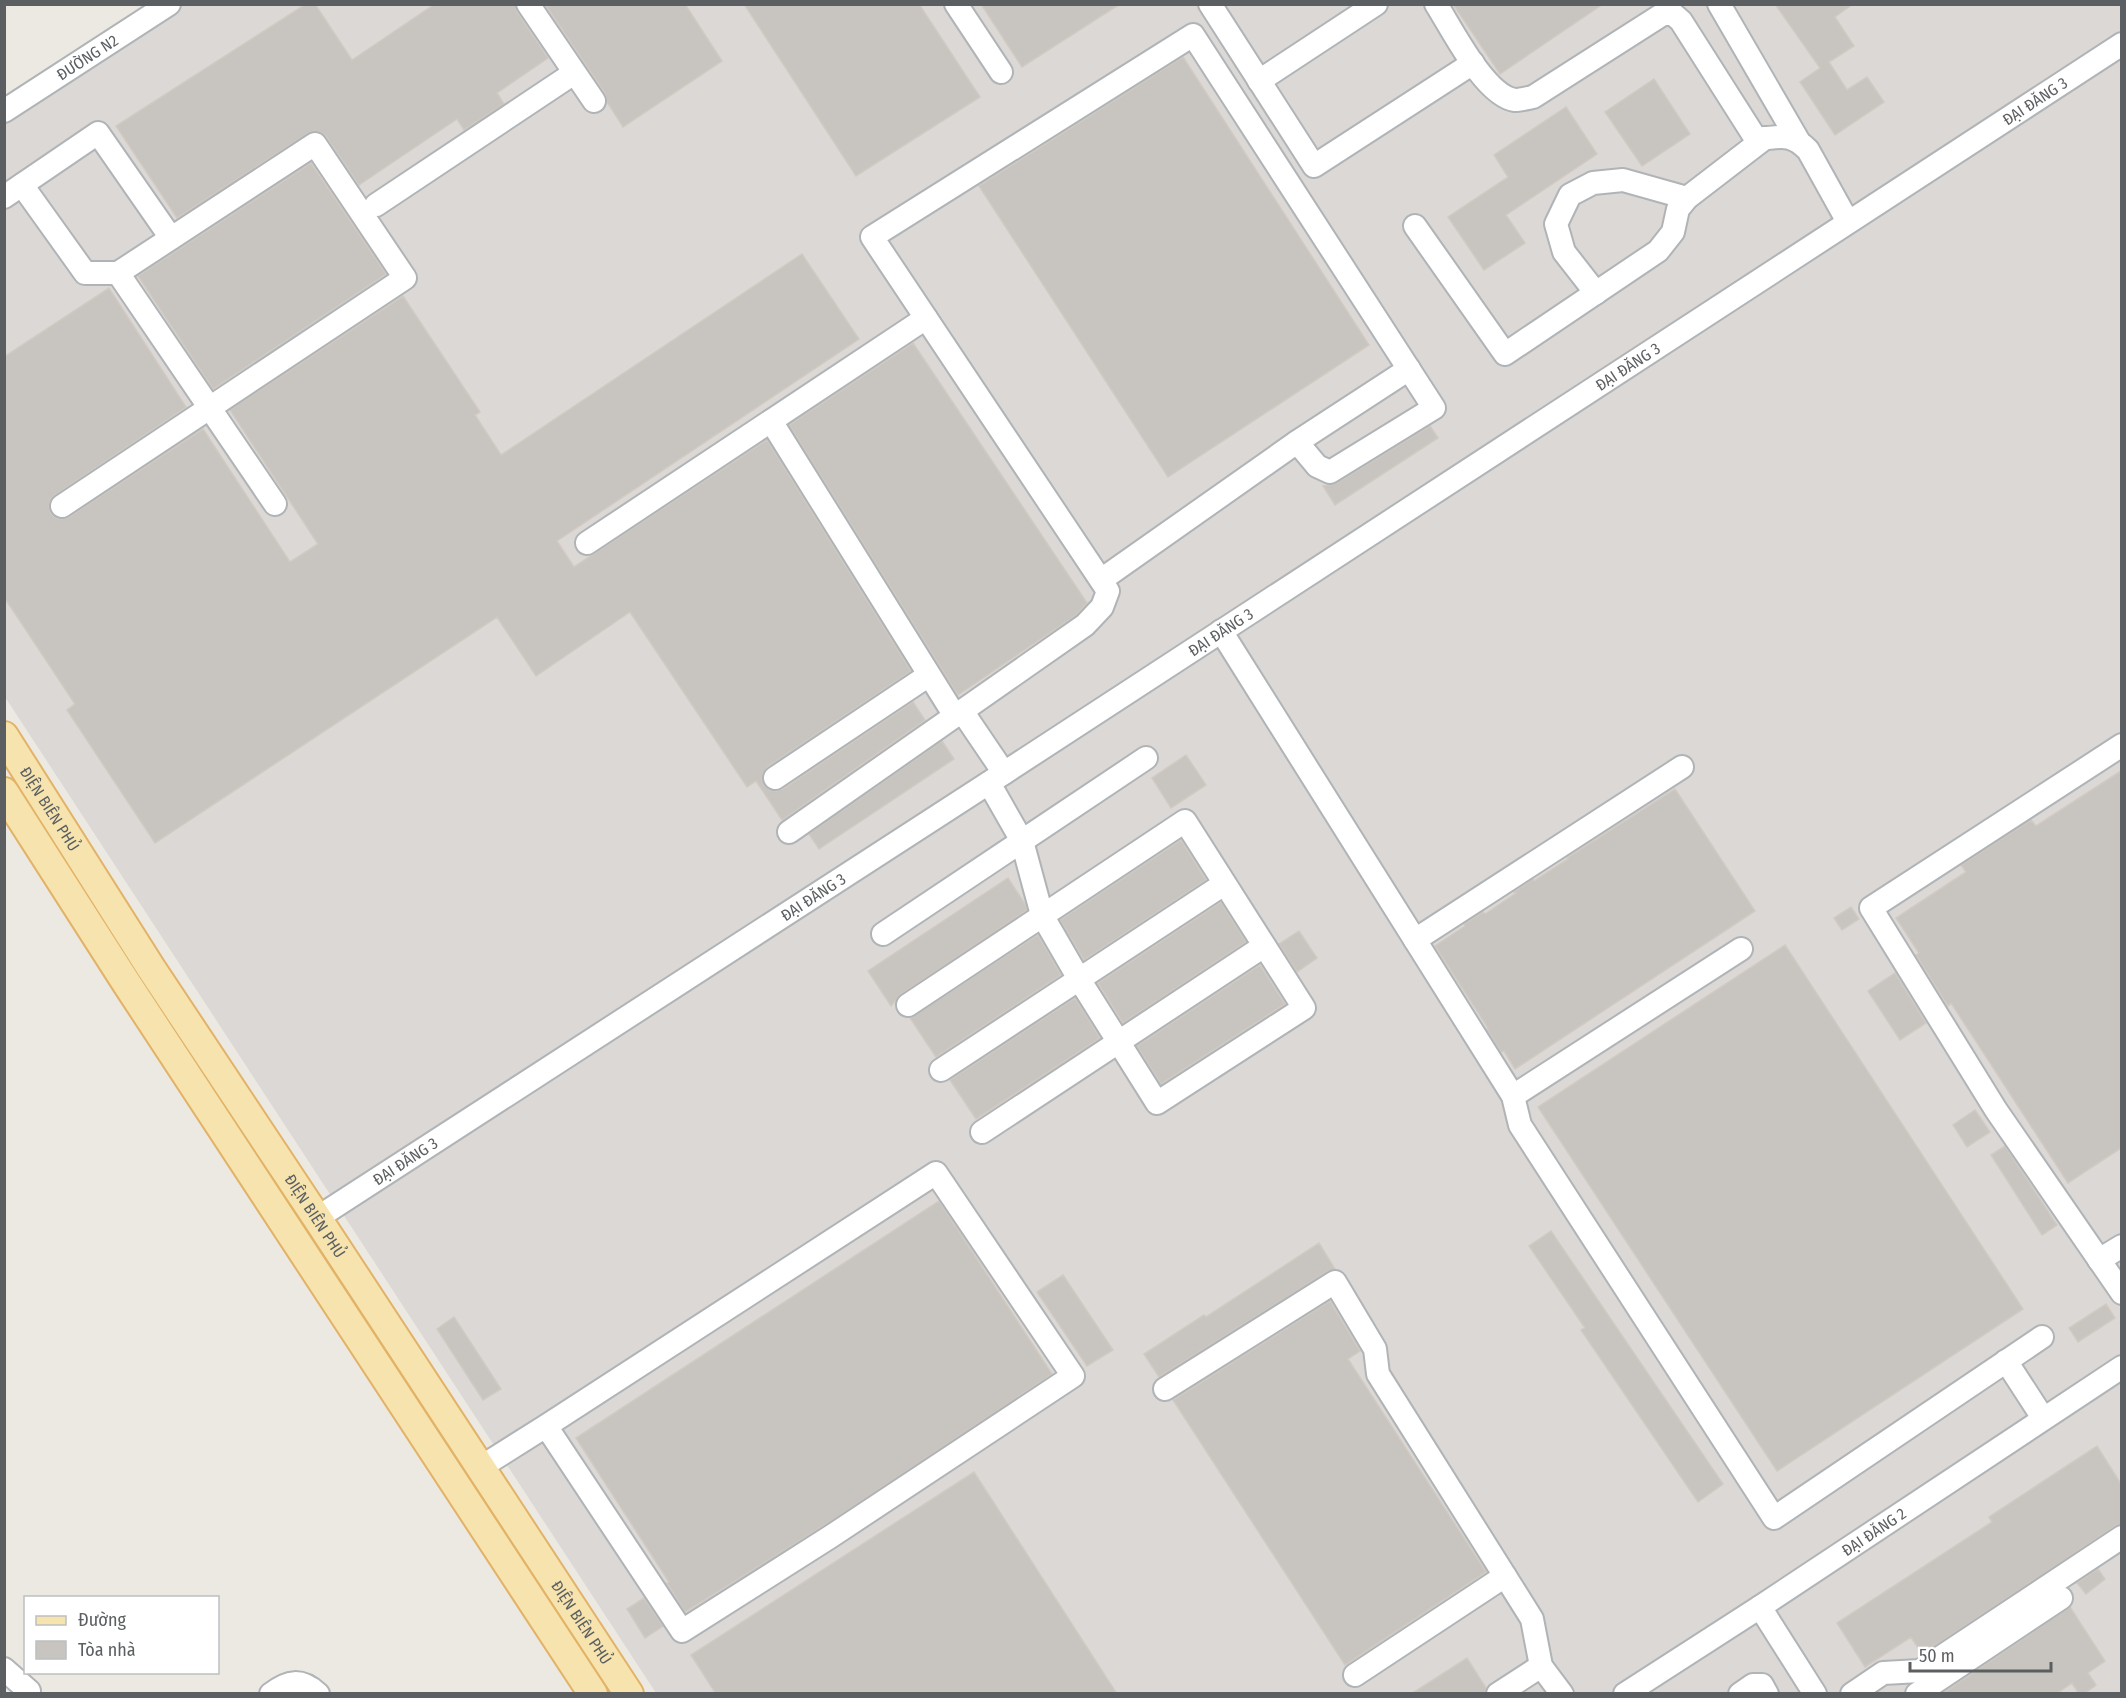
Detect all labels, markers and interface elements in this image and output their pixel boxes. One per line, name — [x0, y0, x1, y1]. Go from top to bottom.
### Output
street label: ĐƯỜNG N2 — [53, 31, 121, 84]
street label: ĐẠI ĐĂNG 3 — [1999, 73, 2071, 129]
street label: ĐẠI ĐĂNG 3 — [1592, 339, 1664, 395]
street label: ĐẠI ĐĂNG 3 — [1185, 604, 1257, 660]
street label: ĐIỆN BIÊN PHỦ — [16, 763, 85, 855]
street label: ĐẠI ĐĂNG 3 — [777, 869, 849, 925]
street label: ĐẠI ĐĂNG 3 — [369, 1133, 441, 1189]
street label: ĐIỆN BIÊN PHỦ — [281, 1171, 351, 1261]
street label: ĐẠI ĐĂNG 2 — [1838, 1504, 1910, 1560]
street label: ĐIỆN BIÊN PHỦ — [547, 1577, 617, 1668]
legend — [24, 1596, 219, 1674]
text: Đường — [78, 1609, 126, 1631]
scale bar — [1910, 1635, 2051, 1673]
text: Tòa nhà — [78, 1639, 136, 1661]
text: 50 m — [1919, 1645, 1955, 1667]

